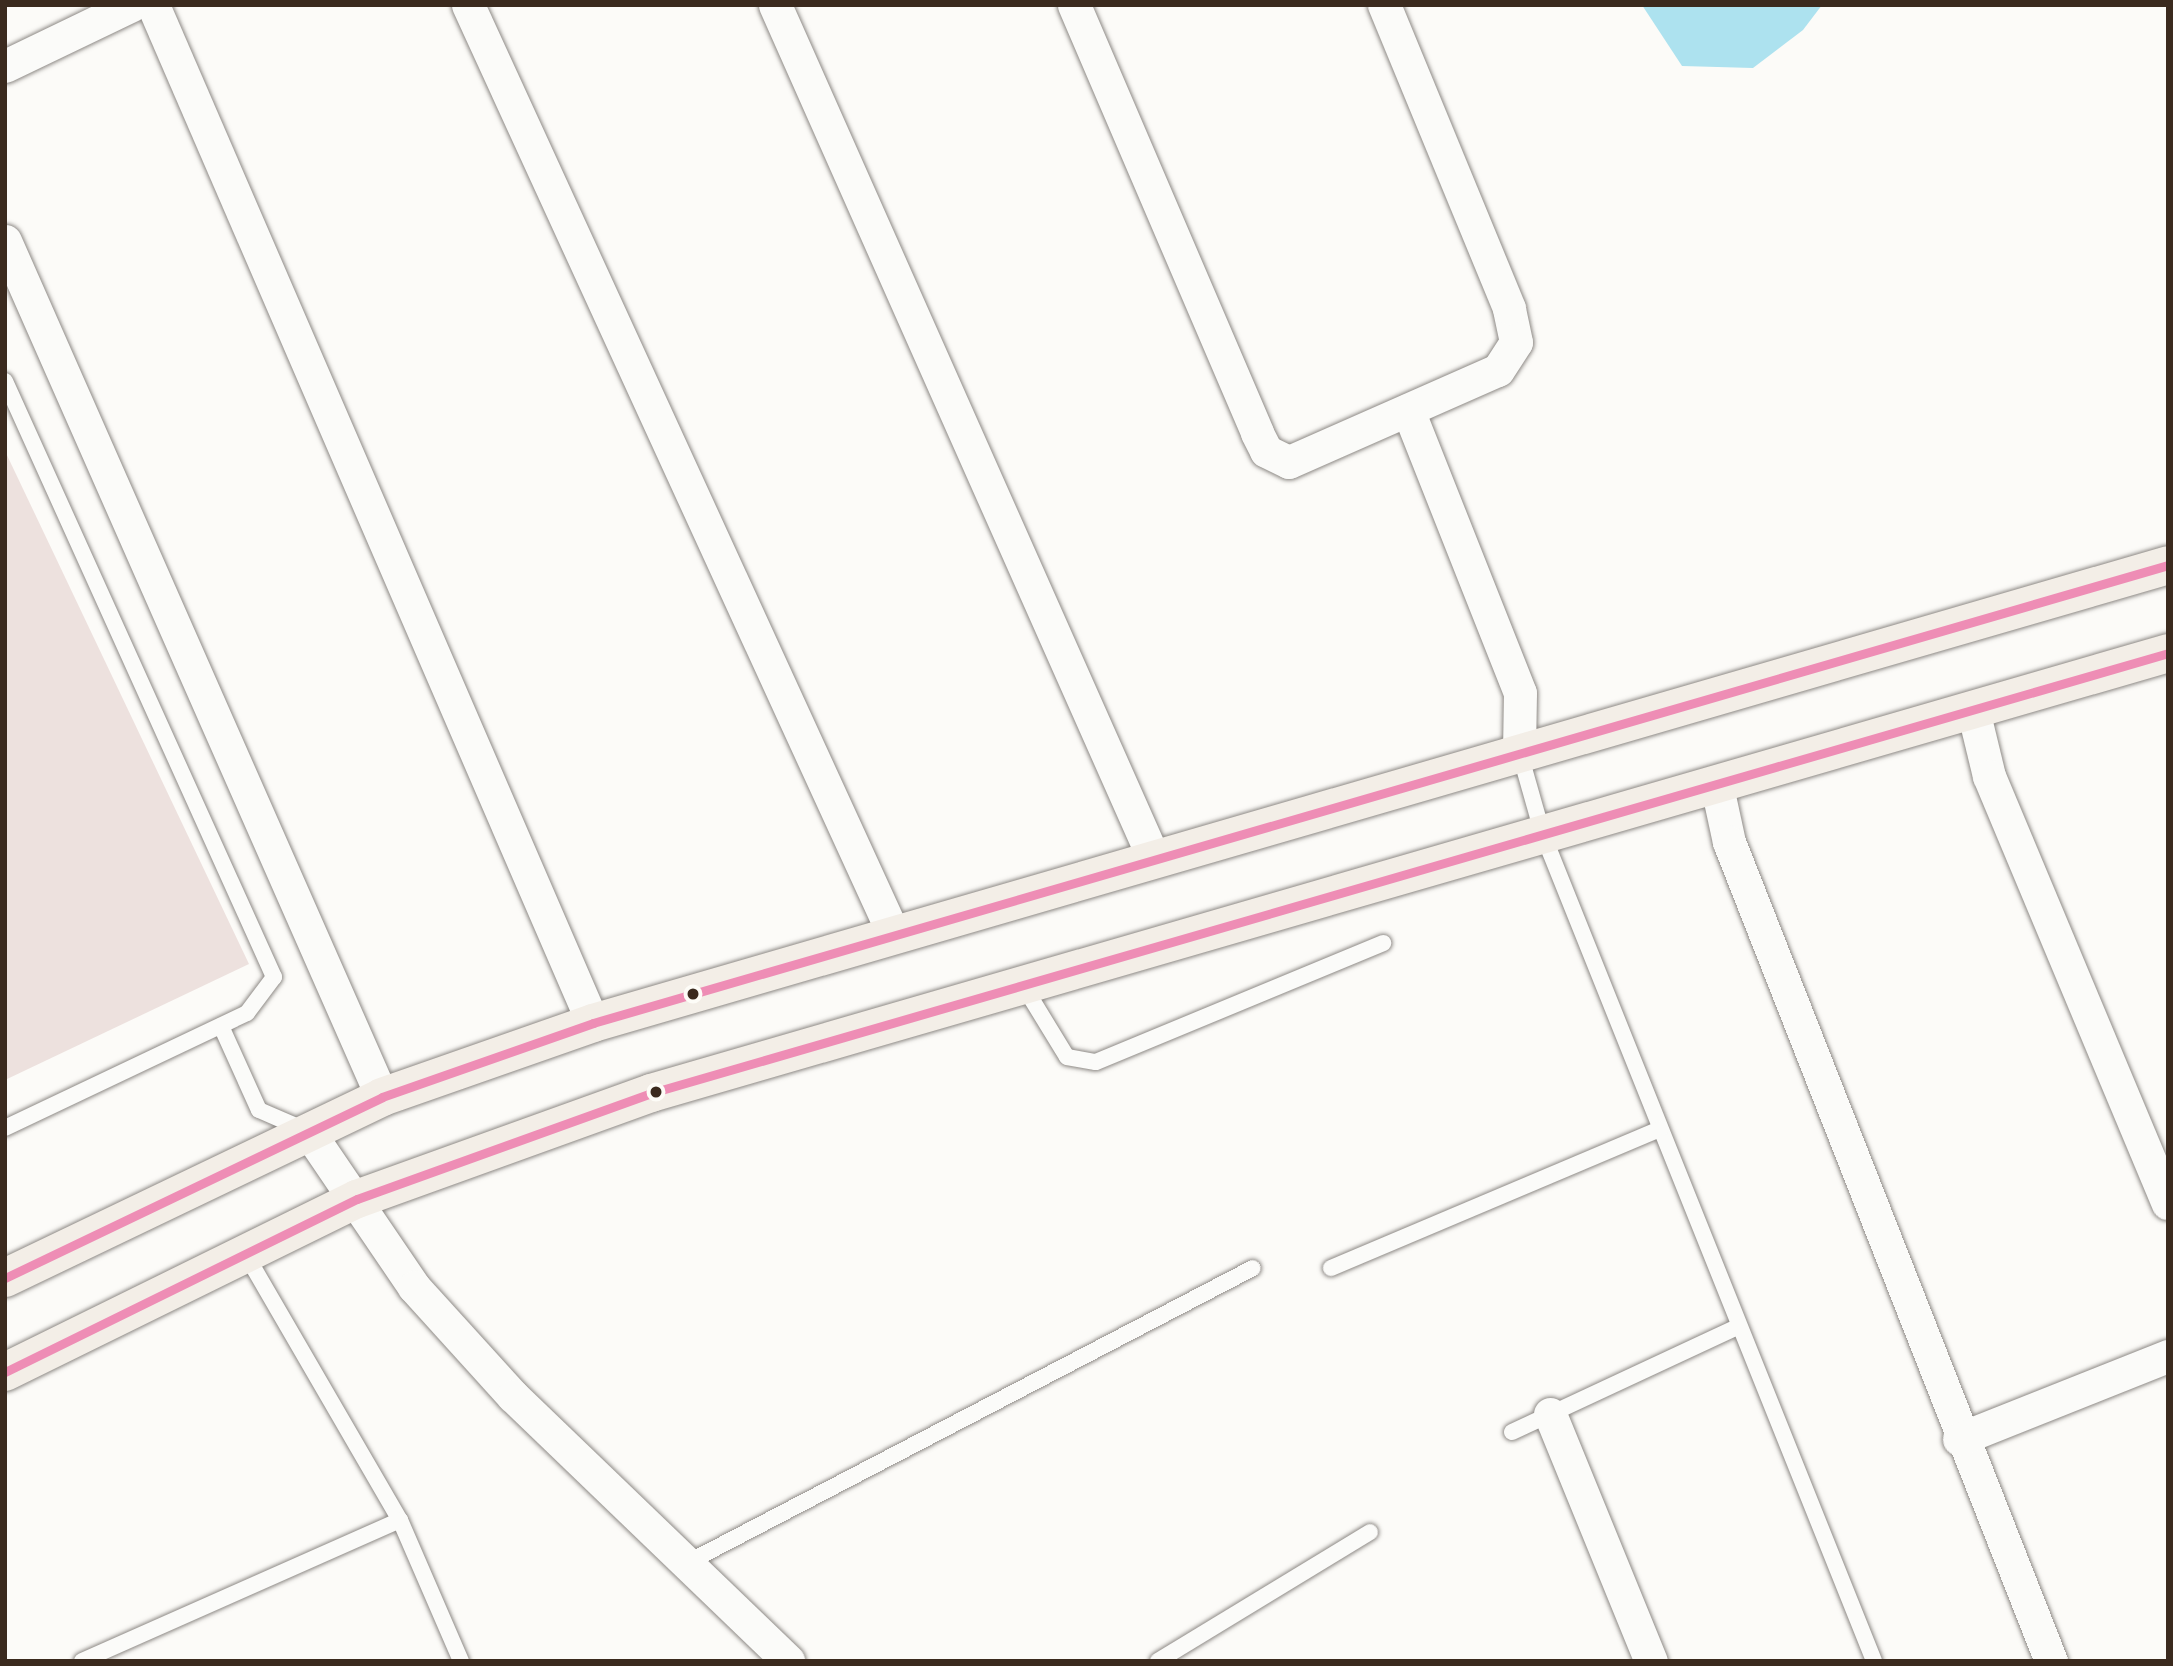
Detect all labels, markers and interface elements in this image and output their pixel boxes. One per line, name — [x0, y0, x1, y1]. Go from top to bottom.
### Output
unlabelled marker — [686, 987, 700, 1001]
unlabelled marker — [649, 1085, 663, 1099]

